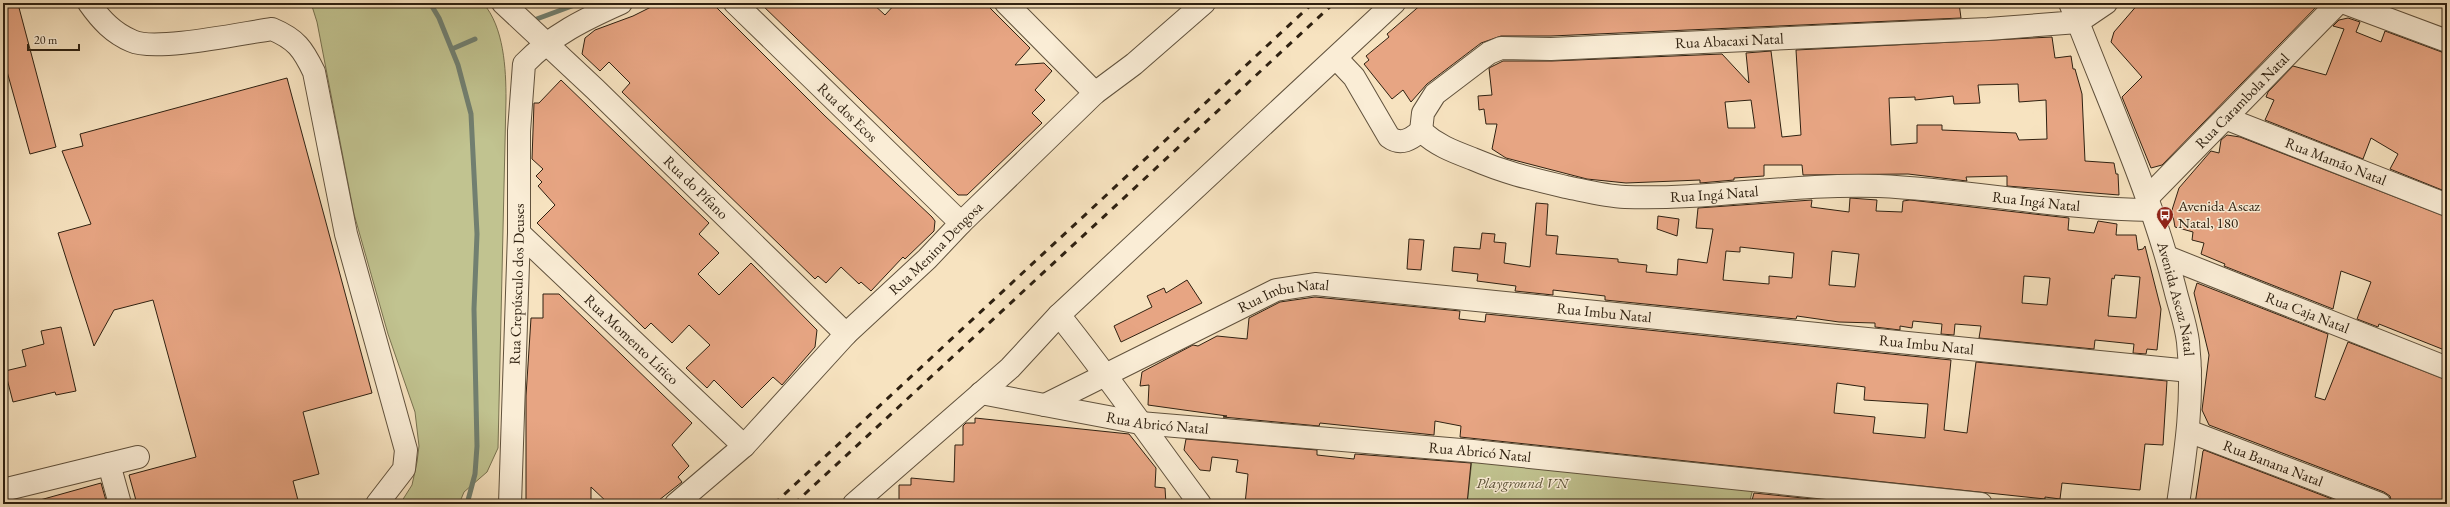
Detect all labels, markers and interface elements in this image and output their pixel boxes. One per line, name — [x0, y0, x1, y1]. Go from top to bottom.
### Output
scale bar — [28, 26, 79, 52]
street label: Rua Abacaxi Natal — [1675, 28, 1785, 52]
text: 20 m — [34, 32, 58, 48]
street label: Rua Carambola Natal — [2191, 48, 2293, 152]
street label: Rua dos Ecos — [814, 79, 882, 146]
street label: Rua Mamão Natal — [2283, 133, 2390, 189]
street label: Rua do Pífano — [660, 151, 733, 223]
street label: Rua Ingá Natal — [1670, 181, 1760, 206]
street label: Rua Ingá Natal — [1991, 186, 2081, 215]
place label: Avenida Ascaz Natal, 180 — [2177, 196, 2260, 232]
street label: Rua Menina Dengosa — [884, 197, 987, 299]
street label: Rua Crepúsculo dos Deuses — [505, 203, 528, 365]
bus stop icon: Avenida Ascaz Natal, 180 — [2155, 205, 2175, 230]
street label: Avenida Ascaz Natal — [2153, 238, 2199, 357]
street label: Rua Imbu Natal — [1234, 274, 1330, 317]
street label: Rua Caja Natal — [2263, 287, 2353, 338]
street label: Rua Momento Lírico — [581, 290, 683, 388]
street label: Rua Imbu Natal — [1556, 298, 1653, 326]
street label: Rua Imbu Natal — [1878, 330, 1975, 359]
street label: Rua Abricó Natal — [1105, 407, 1210, 438]
street label: Rua Banana Natal — [2221, 435, 2326, 491]
street label: Rua Abricó Natal — [1428, 437, 1533, 466]
park label: Playground VN — [1476, 473, 1570, 492]

